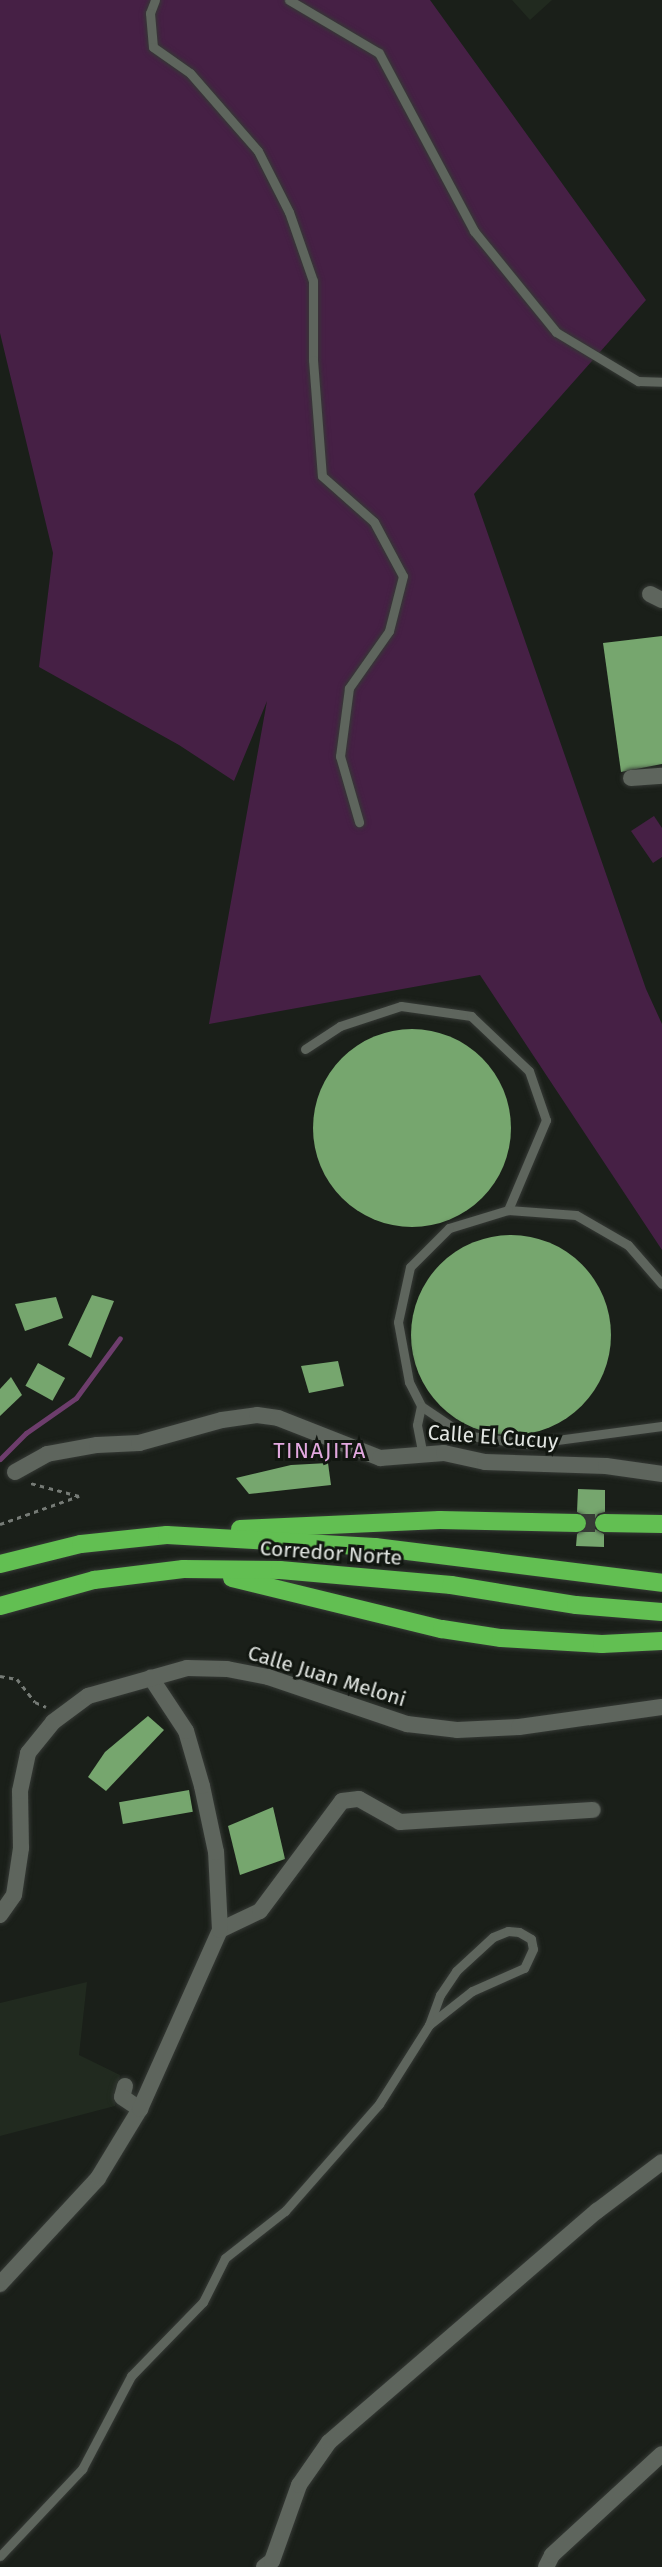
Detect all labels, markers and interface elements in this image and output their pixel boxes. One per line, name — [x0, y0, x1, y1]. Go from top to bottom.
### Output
street label: Calle El Cucuy — [427, 1420, 559, 1454]
district label: TINAJITA — [273, 1438, 367, 1464]
street label: Corredor Norte — [259, 1535, 403, 1571]
street label: Calle Juan Meloni — [245, 1640, 409, 1712]

